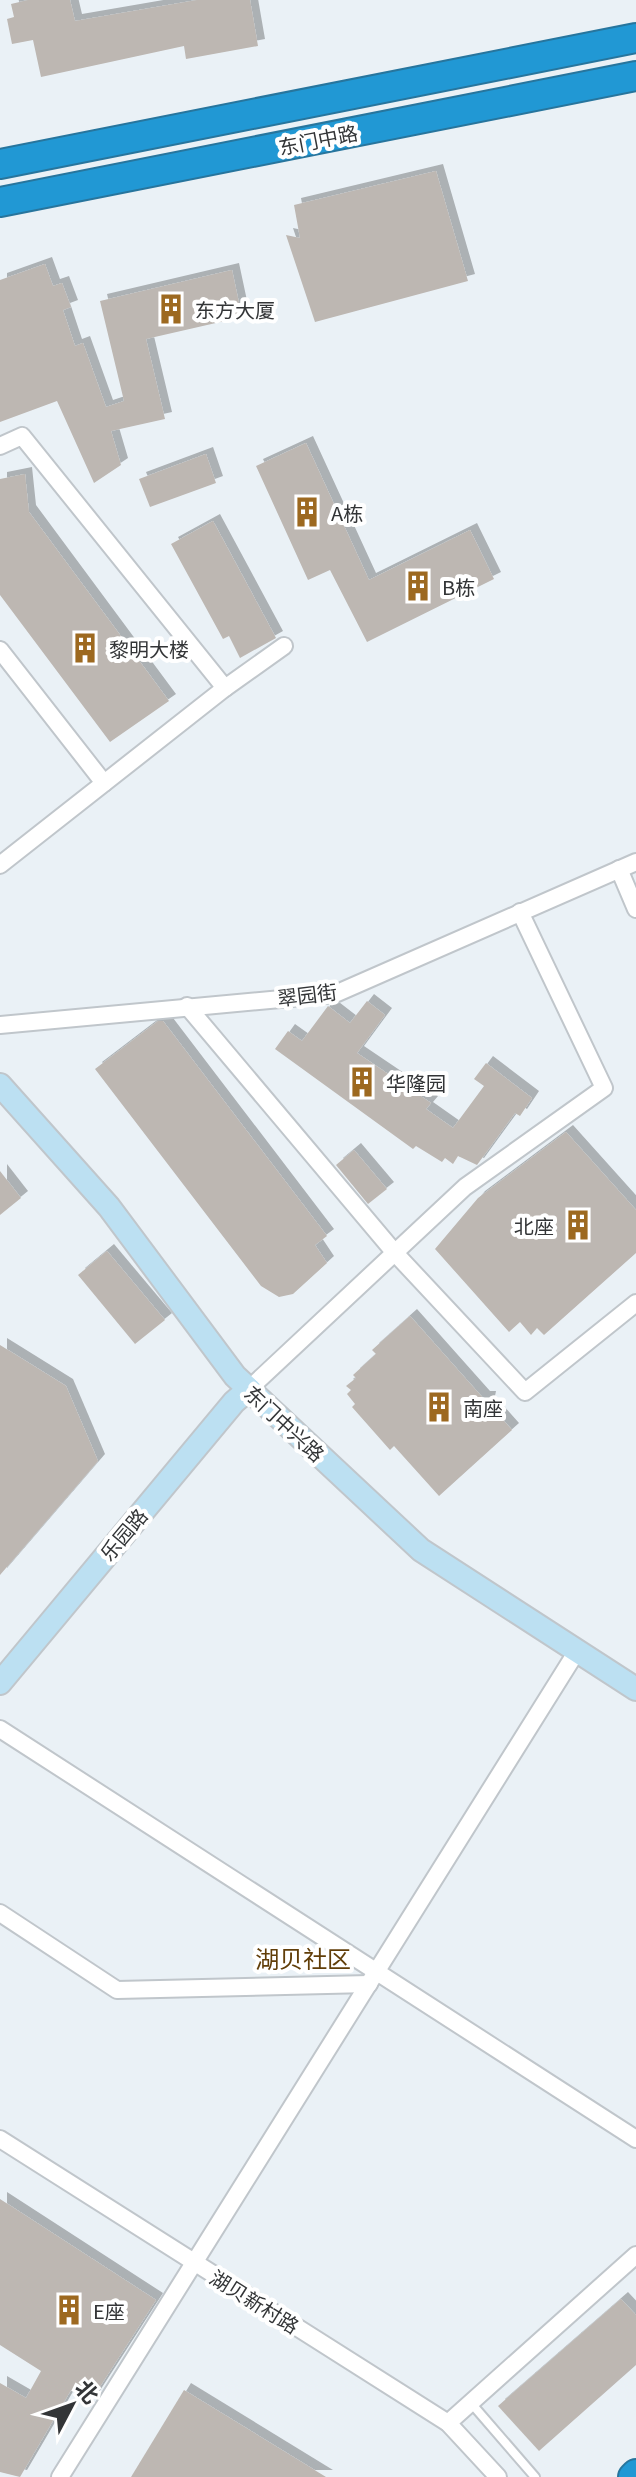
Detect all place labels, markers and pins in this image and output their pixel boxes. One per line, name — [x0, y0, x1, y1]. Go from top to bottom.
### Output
building icon: 东方大厦 — [154, 292, 188, 326]
place label: 东方大厦 — [195, 295, 275, 324]
building icon: A栋 — [290, 495, 324, 529]
place label: A栋 — [331, 498, 363, 527]
building icon: B栋 — [401, 569, 435, 603]
place label: B栋 — [442, 572, 475, 601]
building icon: 黎明大楼 — [68, 631, 102, 665]
place label: 黎明大楼 — [109, 634, 189, 663]
building icon: 华隆园 — [345, 1065, 379, 1099]
place label: 华隆园 — [386, 1068, 446, 1097]
building icon: 北座 — [561, 1208, 595, 1242]
place label: 北座 — [514, 1211, 554, 1240]
building icon: 南座 — [422, 1390, 456, 1424]
place label: 南座 — [463, 1393, 503, 1422]
building icon: E座 — [52, 2293, 86, 2327]
place label: E座 — [93, 2296, 125, 2325]

